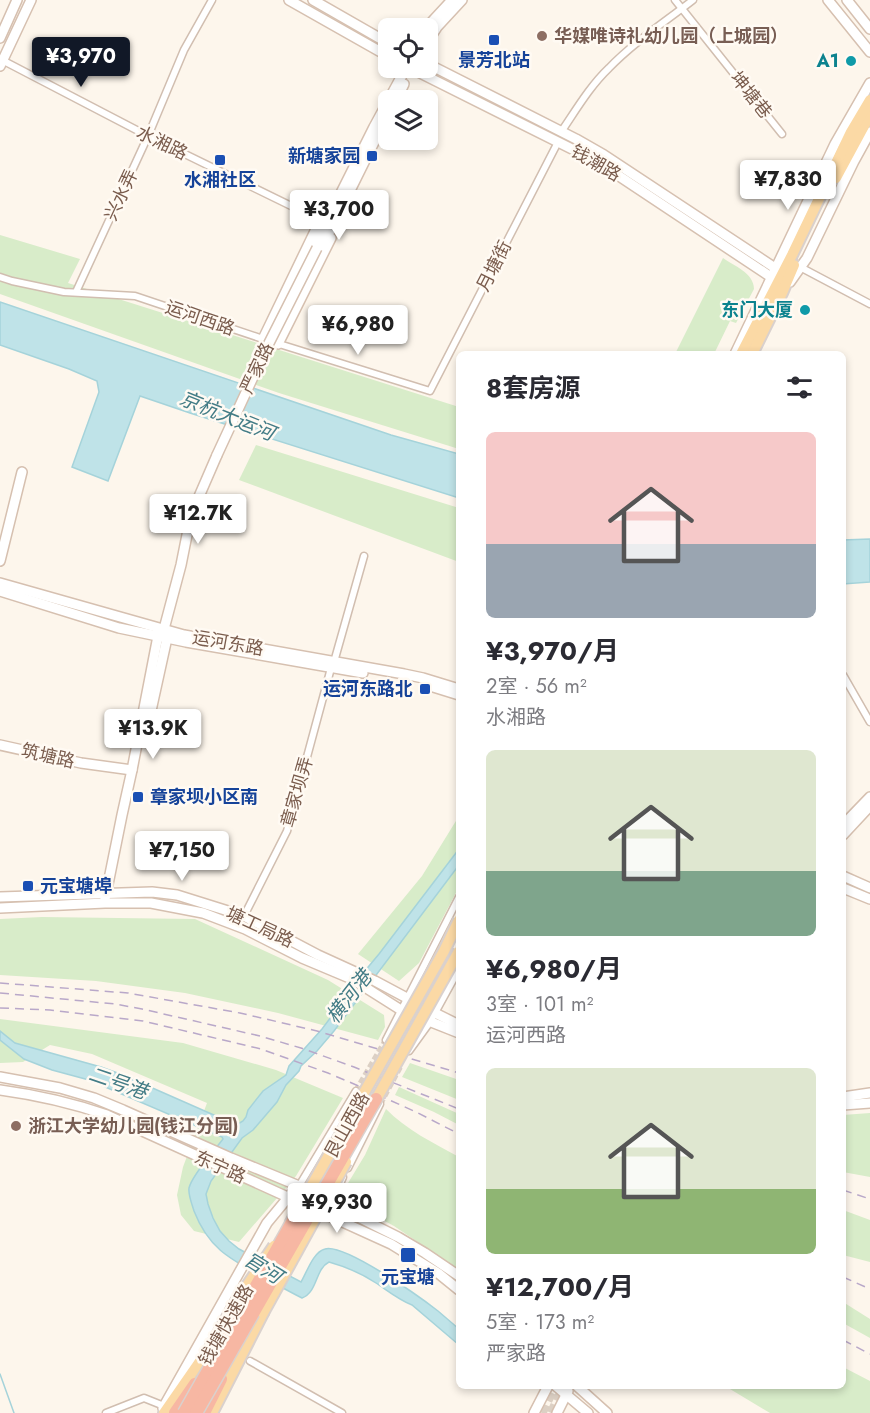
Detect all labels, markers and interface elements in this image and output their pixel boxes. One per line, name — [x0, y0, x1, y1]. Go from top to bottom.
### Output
map controls — [378, 18, 438, 150]
button: locate — [378, 18, 438, 78]
place label: 华媒唯诗礼幼儿园（上城园） — [554, 23, 788, 49]
marker: 华媒唯诗礼幼儿园（上城园） — [535, 29, 549, 43]
marker: 景芳北站 — [487, 33, 501, 47]
pin: ¥3,970 — [32, 37, 130, 88]
text: ¥3,970 — [46, 42, 116, 71]
place label: 景芳北站 — [458, 47, 530, 73]
place label: A1 — [816, 48, 839, 74]
marker: A1 — [844, 54, 858, 68]
street label: 坤塘巷 — [724, 66, 778, 124]
button: layers — [378, 90, 438, 150]
street label: 水湘路 — [132, 119, 192, 167]
street label: 钱潮路 — [566, 138, 626, 188]
place label: 新塘家园 — [288, 143, 360, 169]
marker: 新塘家园 — [365, 149, 379, 163]
marker: 水湘社区 — [213, 153, 227, 167]
pin: ¥7,830 — [739, 160, 837, 211]
street label: 兴水弄 — [98, 165, 144, 225]
text: ¥7,830 — [754, 165, 822, 194]
place label: 水湘社区 — [184, 167, 256, 193]
pin: ¥3,700 — [290, 190, 388, 241]
text: ¥3,700 — [304, 195, 374, 224]
street label: 月塘街 — [470, 236, 518, 296]
street label: 运河西路 — [162, 294, 238, 342]
place label: 东门大厦 — [721, 297, 793, 323]
marker: 东门大厦 — [798, 303, 812, 317]
pin: ¥6,980 — [309, 305, 407, 356]
text: ¥6,980 — [322, 310, 394, 339]
street label: 严家路 — [234, 338, 280, 398]
text: 8套房源 — [486, 369, 580, 407]
icon: filters — [783, 371, 816, 404]
water label: 京杭大运河 — [175, 384, 282, 450]
icon: home — [597, 471, 705, 579]
pin: ¥12.7K — [149, 494, 247, 545]
text: ¥12.7K — [163, 499, 233, 528]
street label: 运河东路 — [190, 624, 266, 662]
text: ¥3,970/月 — [486, 632, 619, 670]
text: 2室 · 56 m² — [486, 672, 587, 701]
place label: 运河东路北 — [323, 676, 413, 702]
marker: 运河东路北 — [418, 682, 432, 696]
text: 水湘路 — [486, 703, 546, 732]
pin: ¥13.9K — [104, 709, 202, 760]
text: ¥13.9K — [118, 714, 188, 743]
street label: 筑塘路 — [19, 737, 77, 775]
street label: 章家坝弄 — [275, 754, 319, 830]
place label: 章家坝小区南 — [150, 784, 258, 810]
icon: home — [597, 789, 705, 897]
marker: 章家坝小区南 — [131, 790, 145, 804]
pin: ¥7,150 — [133, 831, 231, 882]
text: ¥7,150 — [149, 836, 215, 865]
place label: 元宝塘埠 — [40, 873, 112, 899]
marker: 元宝塘埠 — [21, 879, 35, 893]
street label: 塘工局路 — [222, 900, 298, 954]
text: ¥6,980/月 — [486, 950, 622, 988]
water label: 横河港 — [319, 962, 381, 1030]
text: 3室 · 101 m² — [486, 990, 593, 1019]
text: 运河西路 — [486, 1021, 566, 1050]
water label: 二号港 — [85, 1060, 154, 1107]
street label: 艮山西路 — [318, 1087, 376, 1163]
icon: home — [597, 1107, 705, 1215]
place label: 浙江大学幼儿园(钱江分园) — [28, 1113, 238, 1139]
marker: 浙江大学幼儿园(钱江分园) — [9, 1119, 23, 1133]
street label: 东宁路 — [190, 1144, 250, 1190]
pin: ¥9,930 — [288, 1183, 386, 1234]
text: ¥9,930 — [302, 1188, 372, 1217]
water label: 官河 — [238, 1245, 291, 1293]
marker: 元宝塘 — [399, 1246, 417, 1264]
place label: 元宝塘 — [381, 1264, 435, 1290]
text: ¥12,700/月 — [486, 1268, 634, 1306]
street label: 钱塘快速路 — [192, 1280, 260, 1370]
text: 5室 · 173 m² — [486, 1308, 594, 1337]
text: 严家路 — [486, 1339, 546, 1368]

